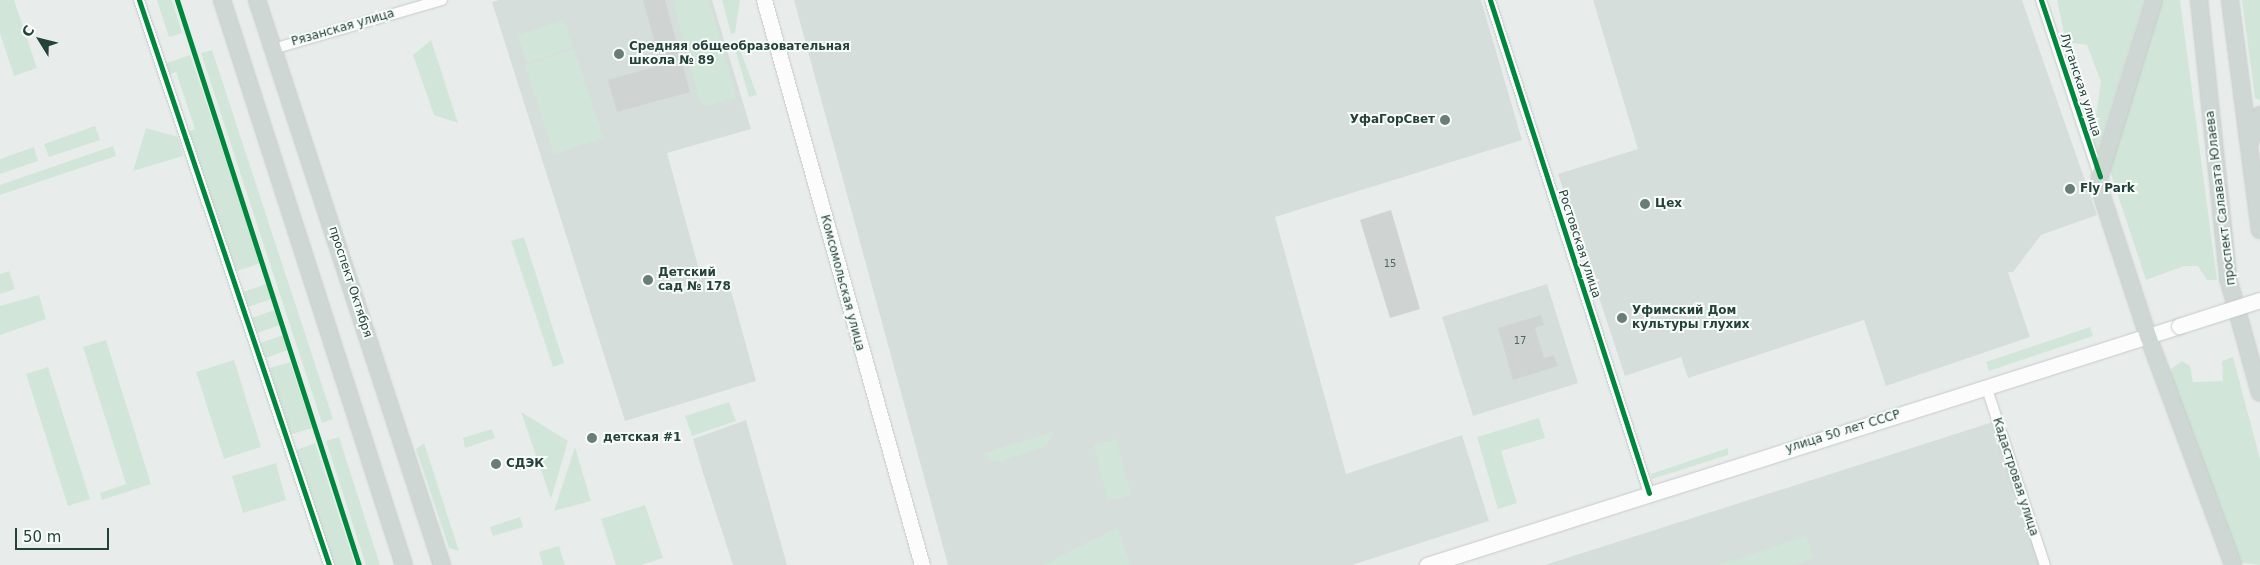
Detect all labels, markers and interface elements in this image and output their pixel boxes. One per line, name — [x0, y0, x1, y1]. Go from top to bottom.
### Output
street label: Рязанская улица — [290, 6, 396, 50]
north arrow — [15, 15, 65, 65]
text: С — [18, 22, 37, 40]
street label: Луганская улица — [2056, 31, 2104, 139]
place label: Средняя общеобразовательная школа № 89 — [629, 40, 850, 68]
marker: Средняя общеобразовательная школа № 89 — [613, 48, 625, 60]
street label: проспект Салавата Юлаева — [2203, 110, 2239, 286]
place label: УфаГорСвет — [1350, 113, 1435, 127]
marker: УфаГорСвет — [1439, 114, 1451, 126]
place label: Fly Park — [2080, 182, 2135, 196]
marker: Fly Park — [2064, 183, 2076, 195]
street label: Ростовская улица — [1555, 188, 1603, 300]
place label: Цех — [1655, 197, 1682, 211]
marker: Цех — [1639, 198, 1651, 210]
street label: Комсомольская улица — [817, 213, 867, 353]
street label: проспект Октября — [325, 225, 375, 339]
house number: 15 — [1384, 258, 1396, 270]
place label: Детский сад № 178 — [658, 266, 731, 294]
marker: Детский сад № 178 — [642, 274, 654, 286]
place label: Уфимский Дом культуры глухих — [1632, 304, 1750, 332]
marker: Уфимский Дом культуры глухих — [1616, 312, 1628, 324]
house number: 17 — [1514, 335, 1526, 347]
street label: улица 50 лет СССР — [1784, 408, 1902, 456]
street label: Кадастровая улица — [1989, 416, 2041, 538]
marker: детская #1 — [585, 431, 599, 445]
place label: детская #1 — [603, 431, 681, 445]
place label: СДЭК — [506, 457, 544, 471]
marker: СДЭК — [490, 458, 502, 470]
scale bar — [18, 518, 111, 550]
text: 50 m — [23, 528, 61, 546]

